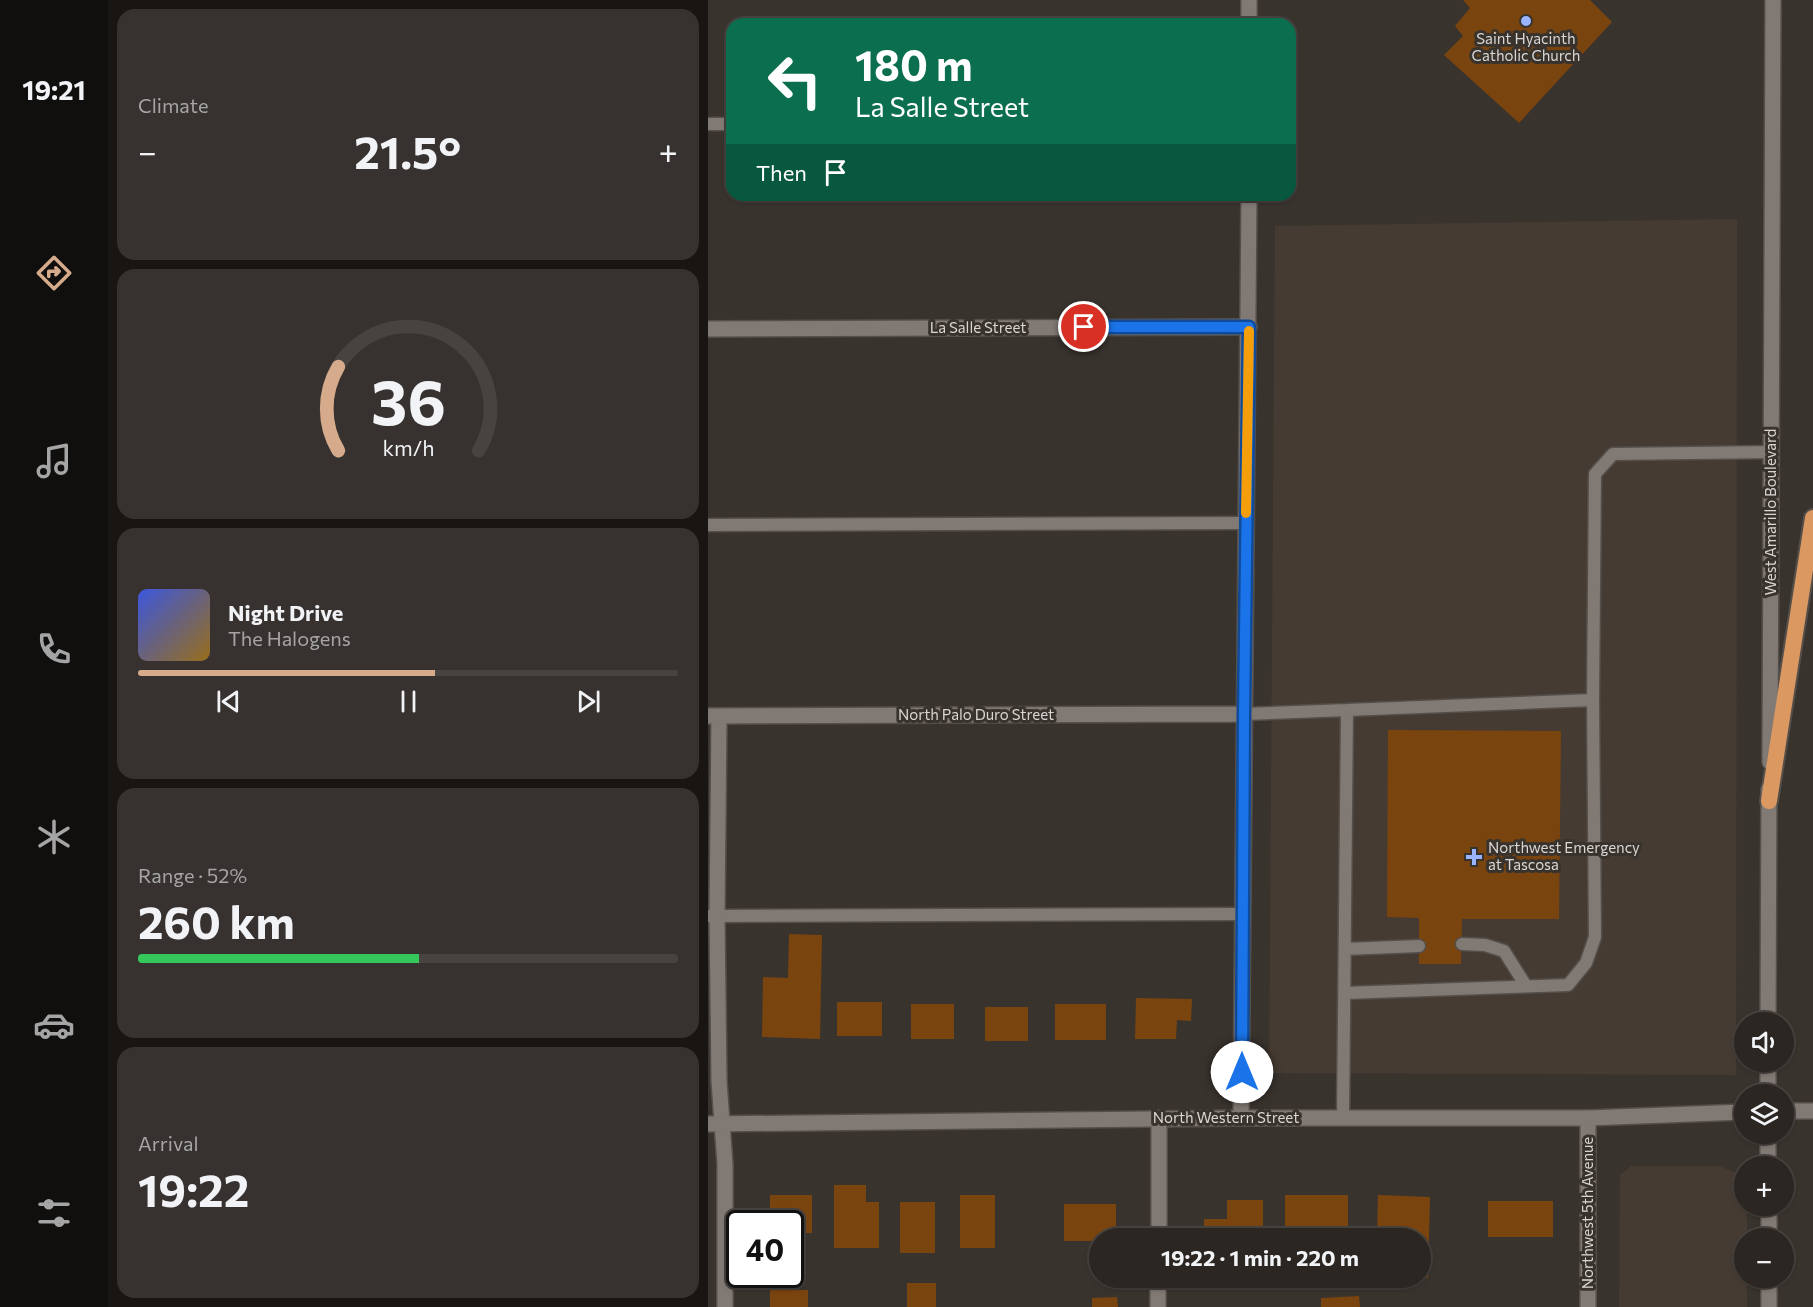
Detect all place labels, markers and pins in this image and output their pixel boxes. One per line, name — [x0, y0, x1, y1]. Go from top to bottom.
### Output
marker: Saint Hyacinth Catholic Church — [1519, 14, 1533, 28]
place label: Saint Hyacinth Catholic Church — [1472, 29, 1580, 64]
pin — [1058, 301, 1109, 352]
place label: Northwest Emergency at Tascosa — [1488, 838, 1640, 873]
marker: Northwest Emergency at Tascosa — [1465, 848, 1483, 866]

